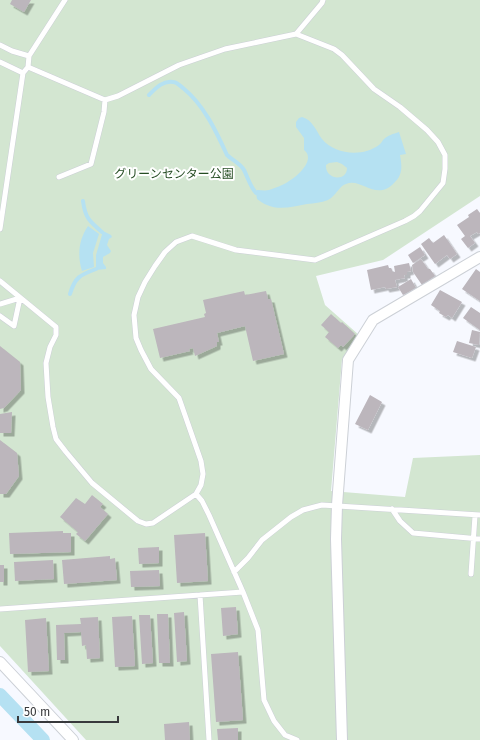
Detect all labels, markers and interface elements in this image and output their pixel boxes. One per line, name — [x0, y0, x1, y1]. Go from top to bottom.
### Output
park label: グリーンセンター公園 — [114, 167, 234, 181]
scale bar — [18, 698, 118, 724]
text: 50 m — [24, 705, 50, 719]

